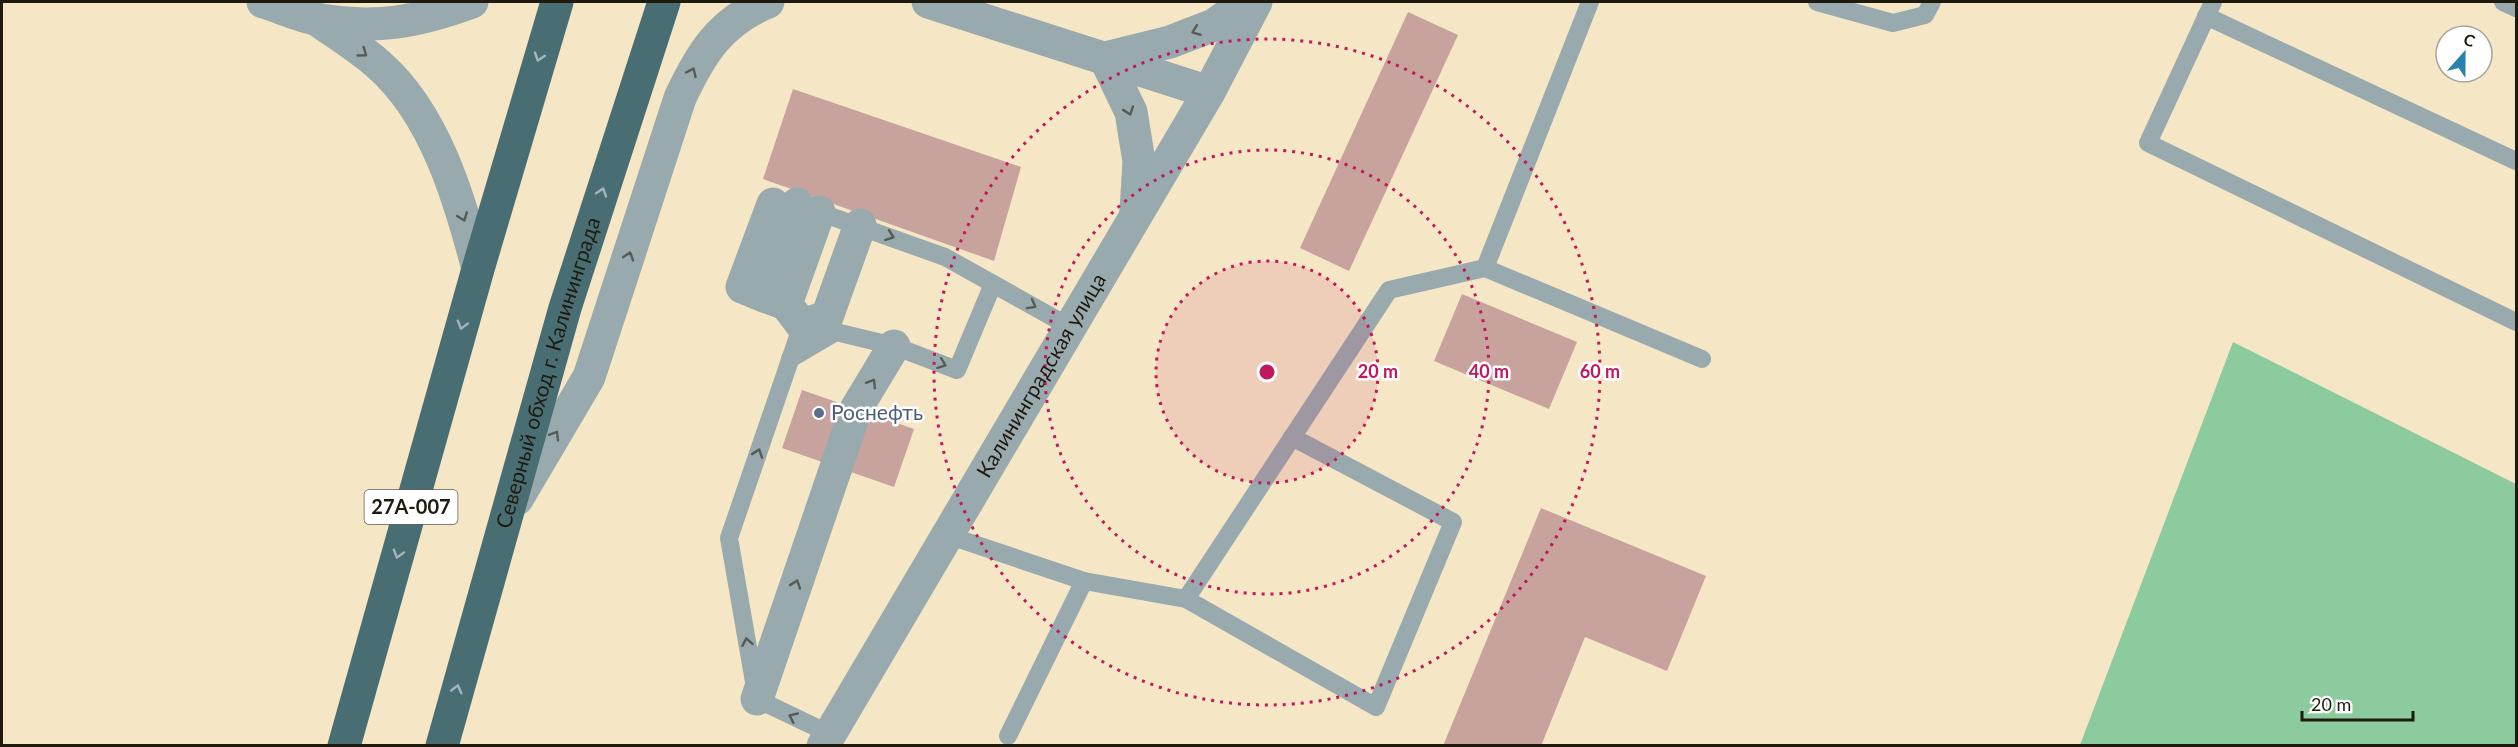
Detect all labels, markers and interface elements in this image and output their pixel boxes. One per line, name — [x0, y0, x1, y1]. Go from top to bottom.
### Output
one-way arrow — [1192, 24, 1202, 37]
north arrow — [2434, 24, 2494, 84]
text: С — [2461, 29, 2478, 50]
one-way arrow — [357, 46, 368, 57]
one-way arrow — [534, 51, 547, 62]
one-way arrow — [685, 67, 697, 78]
one-way arrow — [1122, 105, 1134, 116]
one-way arrow — [595, 187, 608, 198]
one-way arrow — [455, 211, 468, 222]
street label: Северный обход г. Калининграда — [490, 214, 605, 531]
one-way arrow — [884, 229, 895, 242]
one-way arrow — [621, 251, 634, 262]
street label: Калининградская улица — [970, 268, 1110, 481]
one-way arrow — [1026, 298, 1036, 309]
one-way arrow — [457, 320, 469, 330]
one-way arrow — [936, 357, 947, 369]
text: 20 m — [1358, 360, 1398, 382]
text: 40 m — [1469, 360, 1509, 382]
text: 60 m — [1580, 360, 1620, 382]
centre of rings — [1257, 362, 1277, 382]
one-way arrow — [864, 379, 876, 389]
place label: Роснефть — [831, 399, 923, 424]
marker: Роснефть — [812, 406, 826, 420]
one-way arrow — [547, 431, 559, 441]
one-way arrow — [751, 448, 763, 459]
road number: 27А-007 — [364, 490, 458, 524]
one-way arrow — [392, 548, 405, 558]
one-way arrow — [789, 579, 801, 590]
one-way arrow — [741, 637, 753, 646]
one-way arrow — [450, 684, 463, 694]
scale bar — [2302, 684, 2413, 722]
text: 20 m — [2311, 693, 2351, 715]
one-way arrow — [789, 712, 800, 724]

